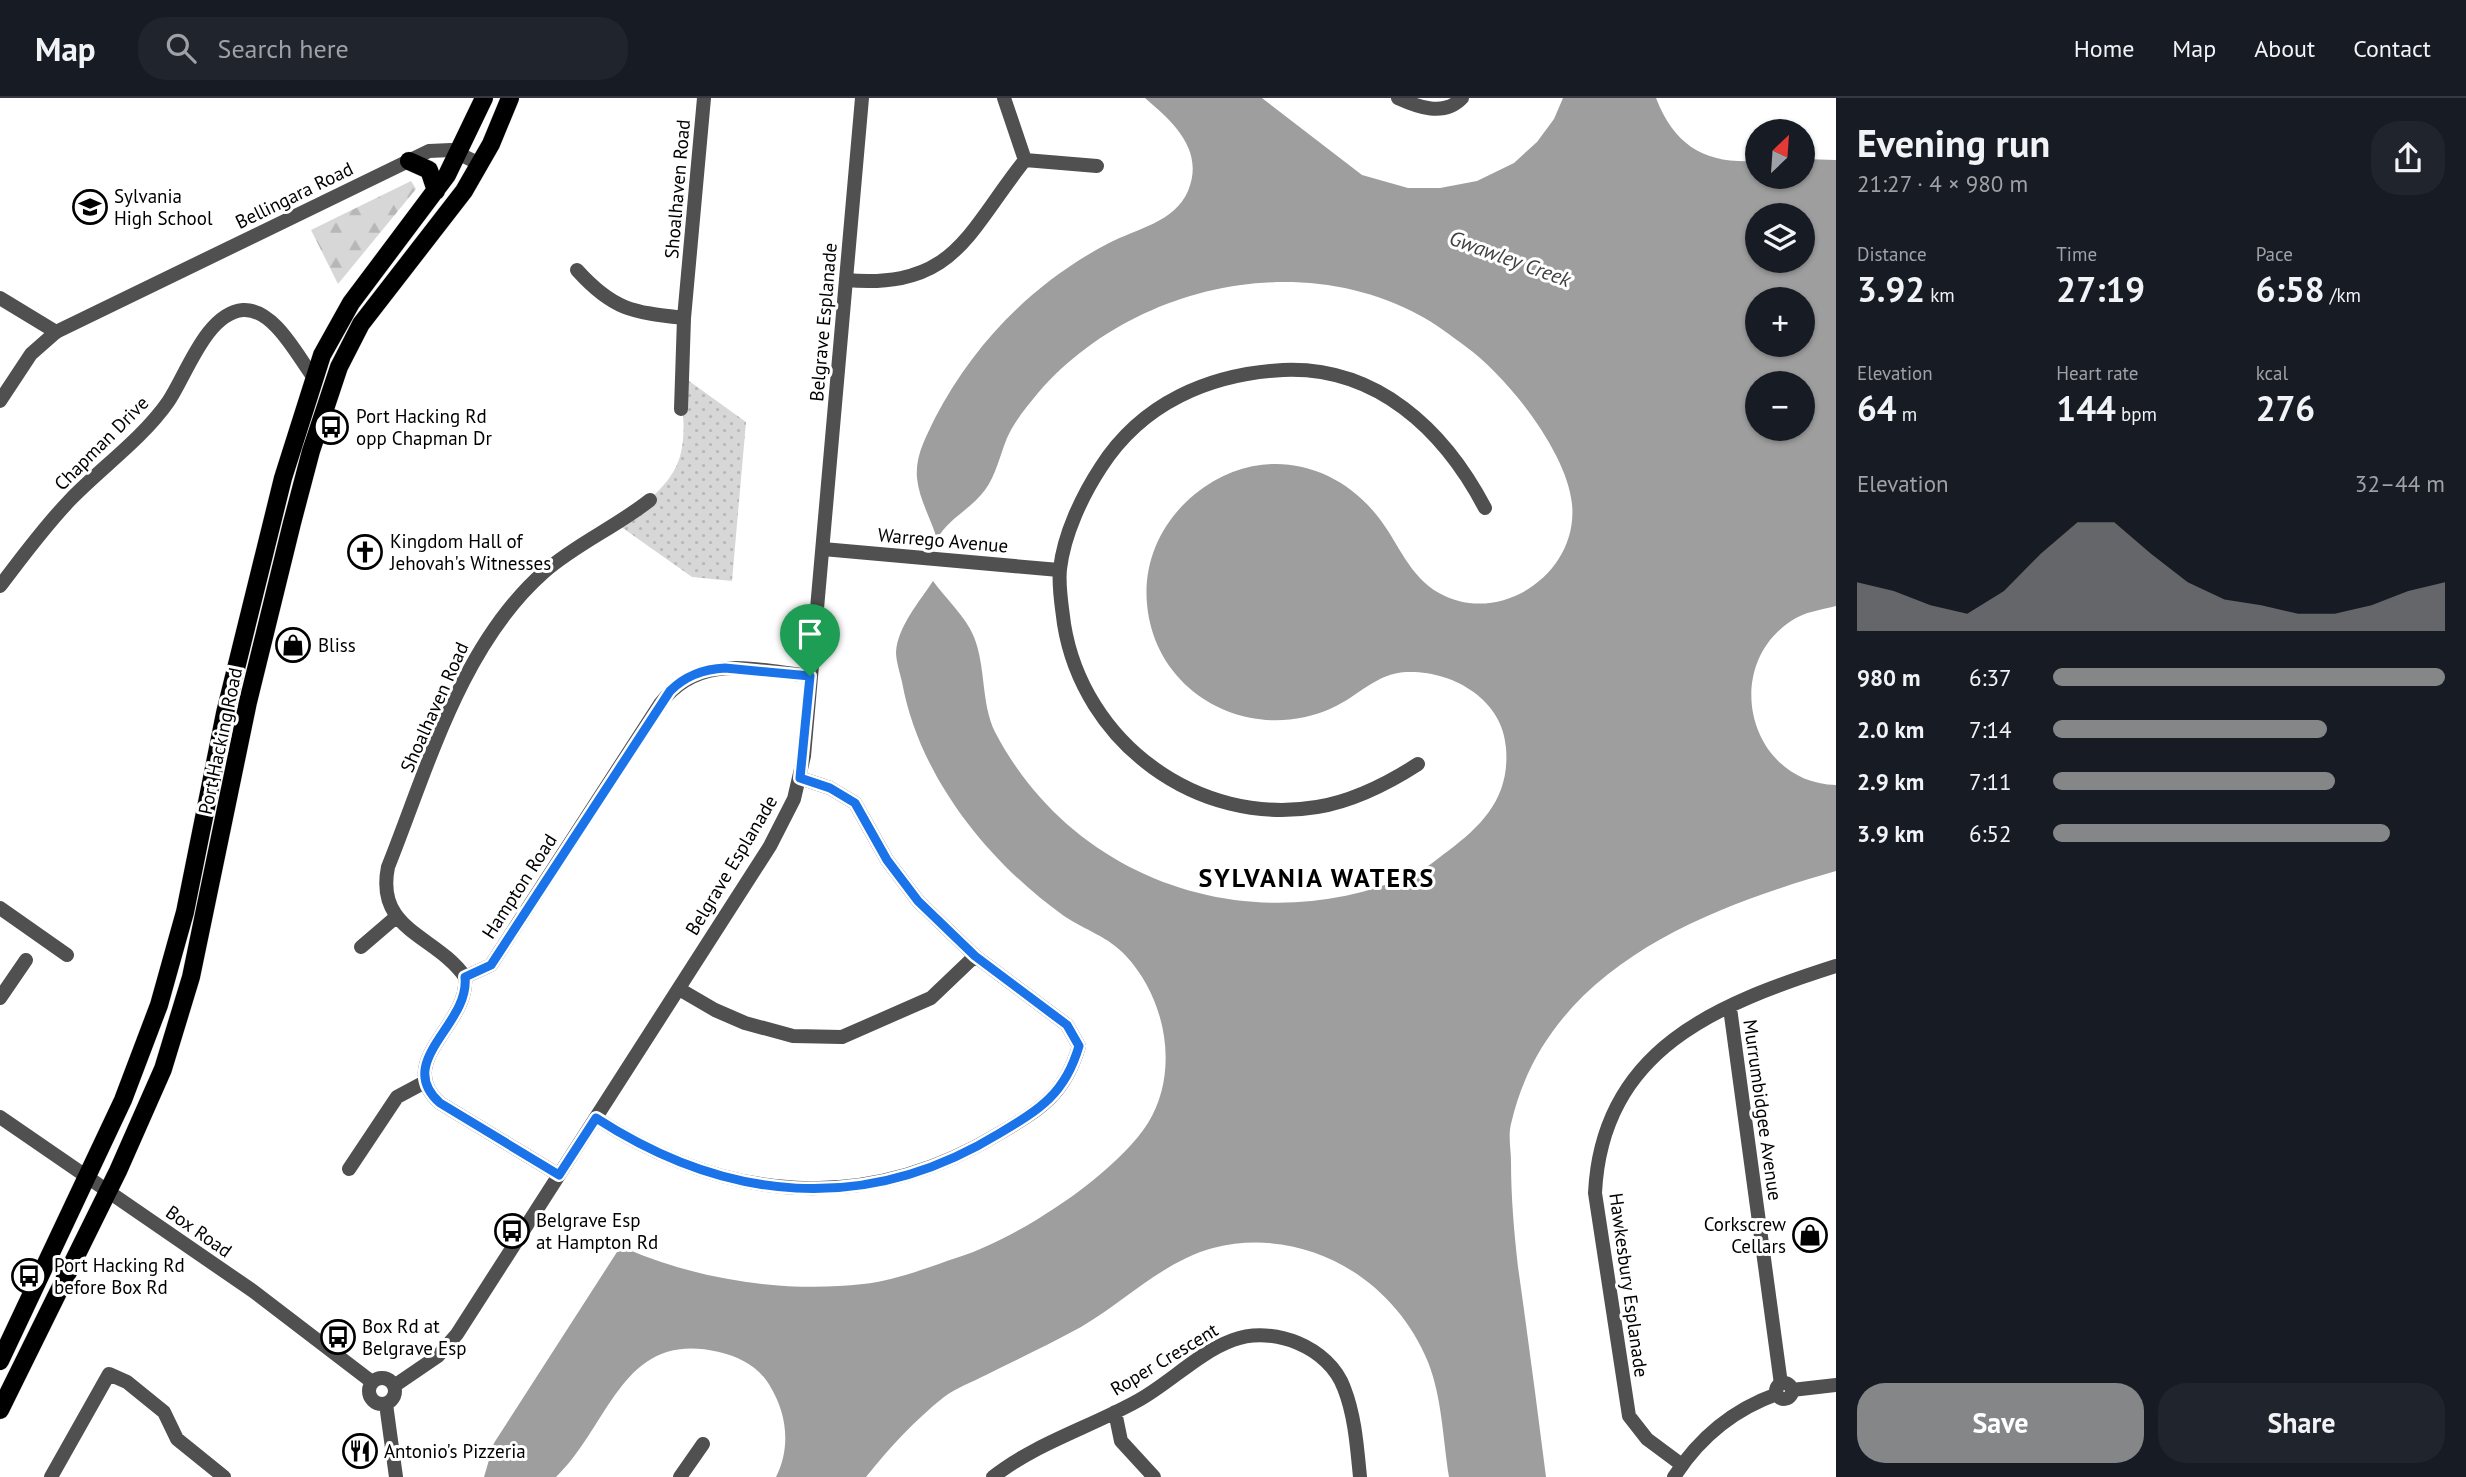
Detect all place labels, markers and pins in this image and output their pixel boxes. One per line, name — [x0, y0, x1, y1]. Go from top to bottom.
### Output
place label: Sylvania High School — [114, 184, 213, 230]
school or university icon: Sylvania High School — [71, 188, 109, 226]
place label: Port Hacking Rd opp Chapman Dr — [356, 404, 493, 450]
bus stop icon: Port Hacking Rd opp Chapman Dr — [312, 408, 350, 446]
place label: Kingdom Hall of Jehovah's Witnesses — [389, 529, 551, 575]
church icon: Kingdom Hall of Jehovah's Witnesses — [346, 533, 384, 571]
pin — [780, 604, 840, 676]
shop icon: Bliss — [274, 626, 312, 664]
place label: Bliss — [318, 633, 356, 657]
place label: Belgrave Esp at Hampton Rd — [536, 1208, 658, 1254]
bus stop icon: Belgrave Esp at Hampton Rd — [493, 1212, 531, 1250]
place label: Corkscrew Cellars — [1704, 1212, 1786, 1258]
shop icon: Corkscrew Cellars — [1791, 1216, 1829, 1254]
place label: Port Hacking Rd before Box Rd — [54, 1253, 185, 1299]
bus stop icon: Port Hacking Rd before Box Rd — [10, 1257, 48, 1295]
place label: Box Rd at Belgrave Esp — [362, 1314, 467, 1360]
bus stop icon: Box Rd at Belgrave Esp — [319, 1318, 357, 1356]
restaurant icon: Antonio's Pizzeria — [341, 1432, 379, 1470]
place label: Antonio's Pizzeria — [384, 1439, 526, 1463]

